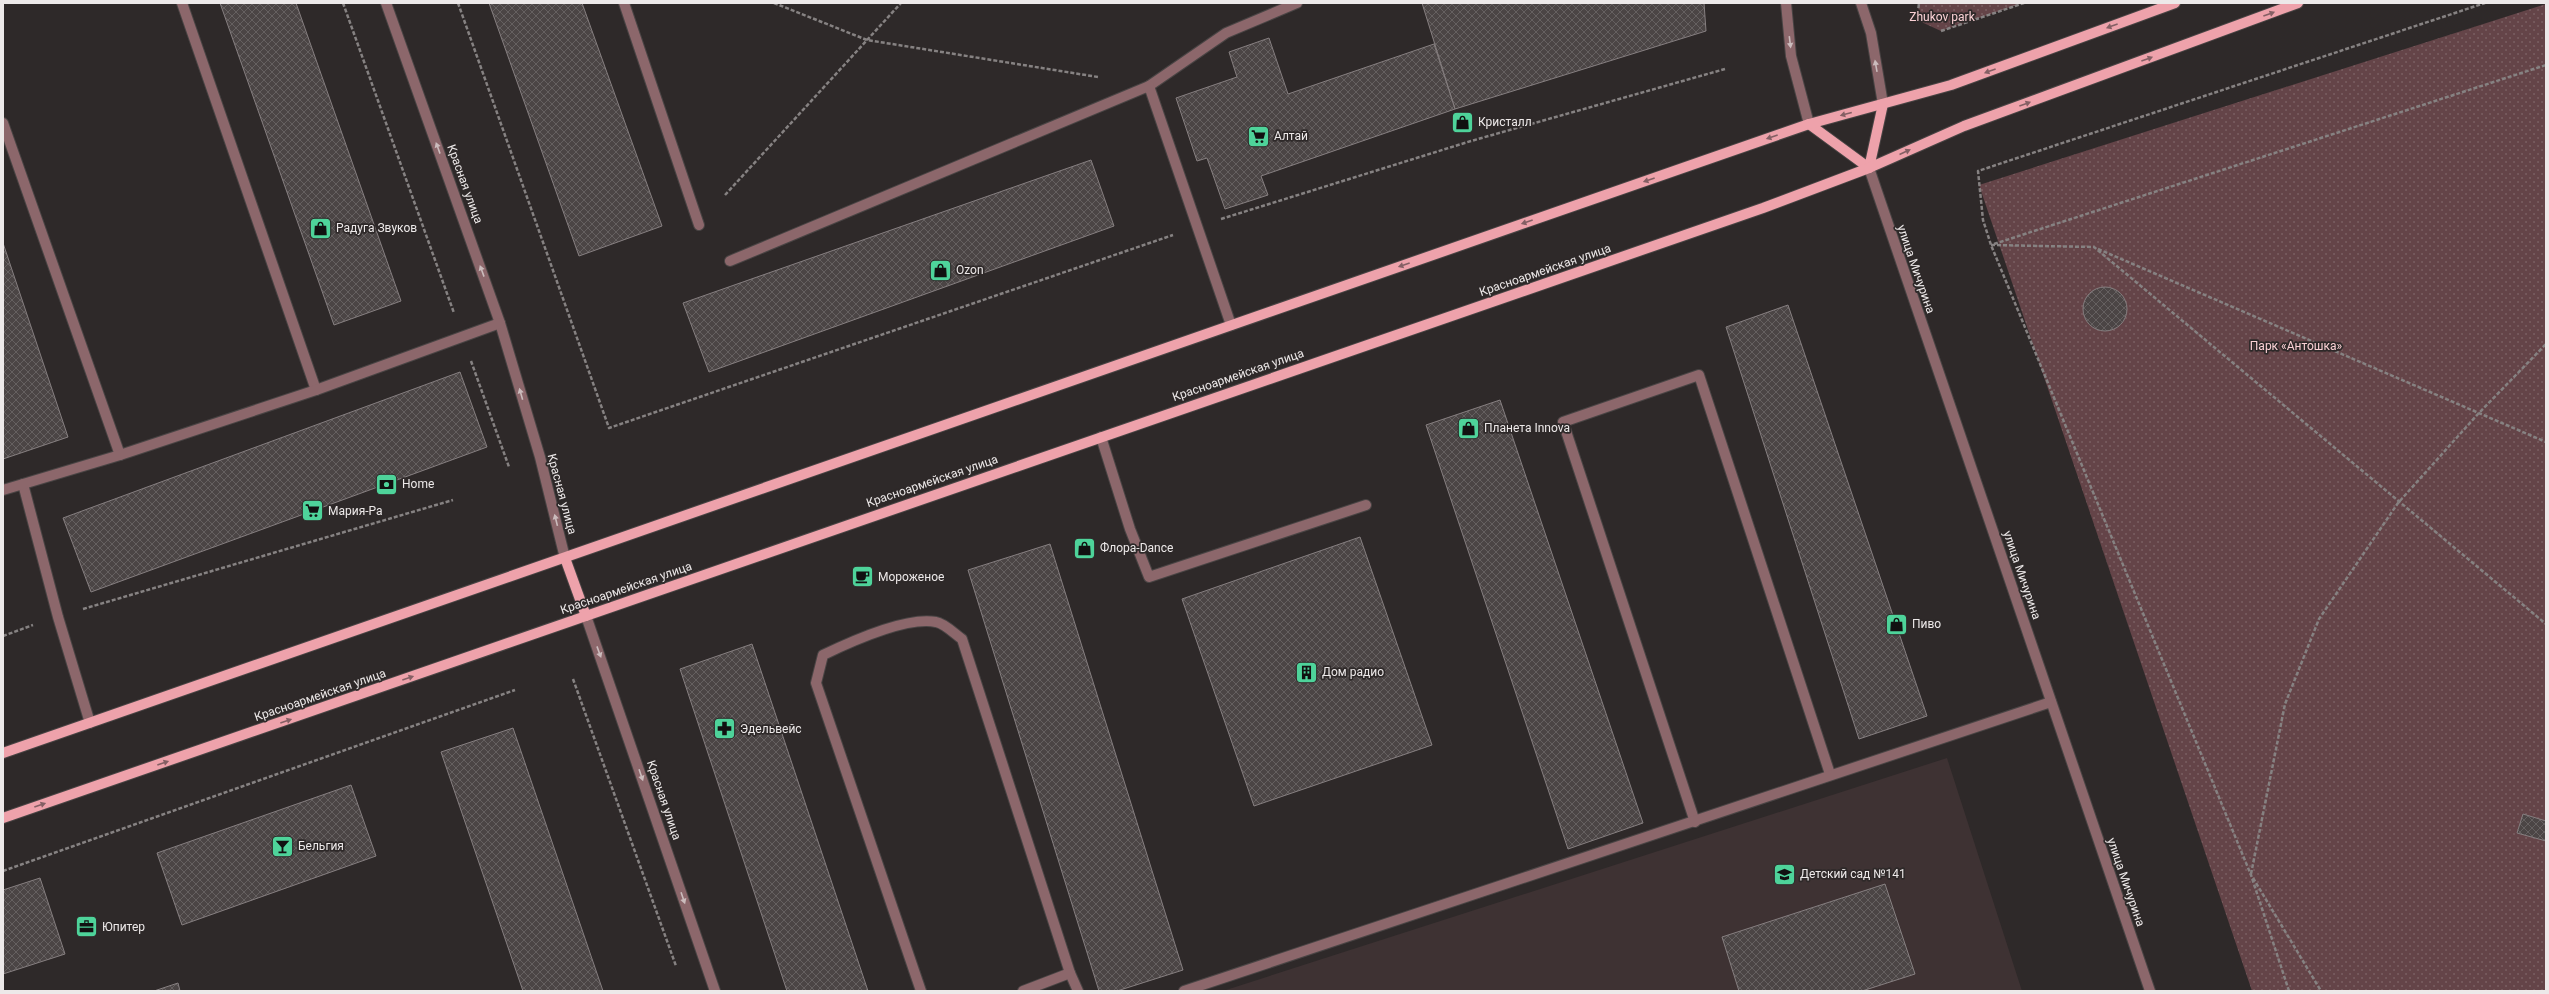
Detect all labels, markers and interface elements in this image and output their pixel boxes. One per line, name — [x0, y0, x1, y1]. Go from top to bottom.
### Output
park label: Zhukov park — [1909, 10, 1976, 24]
one-way arrow — [2264, 10, 2276, 16]
one-way arrow — [2106, 24, 2118, 30]
one-way arrow — [1787, 36, 1793, 48]
one-way arrow — [2142, 55, 2154, 61]
one-way arrow — [1873, 60, 1879, 72]
one-way arrow — [1984, 68, 1996, 74]
one-way arrow — [2020, 100, 2032, 106]
shop icon: Кристалл — [1450, 109, 1476, 135]
one-way arrow — [1840, 111, 1852, 117]
place label: Кристалл — [1478, 115, 1532, 129]
supermarket icon: Алтай — [1246, 123, 1272, 149]
place label: Алтай — [1274, 129, 1308, 143]
one-way arrow — [1766, 134, 1778, 140]
one-way arrow — [435, 142, 441, 154]
street label: Красная улица — [444, 143, 486, 225]
one-way arrow — [1899, 149, 1910, 155]
one-way arrow — [1643, 177, 1655, 183]
shop icon: Радуга Звуков — [307, 215, 333, 241]
one-way arrow — [1520, 220, 1532, 226]
place label: Радуга Звуков — [336, 221, 417, 235]
street label: улица Мичурина — [1894, 223, 1938, 315]
street label: Красноармейская улица — [1477, 241, 1613, 299]
shop icon: Ozon — [928, 257, 954, 283]
one-way arrow — [1397, 262, 1409, 268]
place label: Ozon — [956, 263, 984, 277]
one-way arrow — [478, 264, 484, 276]
park label: Парк «Антошка» — [2250, 339, 2343, 353]
street label: Красноармейская улица — [1170, 346, 1306, 404]
one-way arrow — [518, 388, 524, 400]
shop icon: Планета Innova — [1455, 415, 1481, 441]
place label: Планета Innova — [1484, 421, 1570, 435]
street label: Красная улица — [544, 452, 580, 536]
street label: Красноармейская улица — [864, 452, 1000, 510]
bank icon: Home — [373, 471, 399, 497]
place label: Home — [402, 477, 434, 491]
supermarket icon: Мария-Ра — [300, 498, 326, 524]
place label: Мария-Ра — [328, 504, 383, 518]
one-way arrow — [552, 514, 558, 526]
street label: улица Мичурина — [2000, 529, 2044, 621]
shop icon: Флора-Dance — [1071, 535, 1097, 561]
place label: Флора-Dance — [1100, 541, 1173, 555]
street label: Красноармейская улица — [558, 559, 694, 617]
cafe icon: Мороженое — [849, 564, 875, 590]
place label: Мороженое — [878, 570, 944, 584]
shop icon: Пиво — [1883, 611, 1909, 637]
place label: Пиво — [1912, 617, 1941, 631]
one-way arrow — [597, 647, 603, 659]
building icon: Дом радио — [1294, 659, 1320, 685]
place label: Дом радио — [1322, 665, 1384, 679]
street label: Красноармейская улица — [252, 666, 388, 724]
one-way arrow — [403, 675, 415, 681]
pharmacy icon: Эдельвейс — [711, 716, 737, 742]
one-way arrow — [280, 717, 292, 723]
place label: Эдельвейс — [740, 722, 802, 736]
street label: Красная улица — [644, 758, 684, 842]
one-way arrow — [157, 760, 169, 766]
one-way arrow — [639, 770, 645, 782]
one-way arrow — [34, 802, 46, 808]
bar icon: Бельгия — [269, 833, 295, 859]
street label: улица Мичурина — [2104, 836, 2148, 928]
place label: Бельгия — [298, 839, 344, 853]
school or university icon: Детский сад №141 — [1772, 861, 1798, 887]
place label: Детский сад №141 — [1800, 867, 1906, 881]
one-way arrow — [681, 893, 687, 905]
office icon: Юпитер — [73, 914, 99, 940]
place label: Юпитер — [102, 920, 145, 934]

